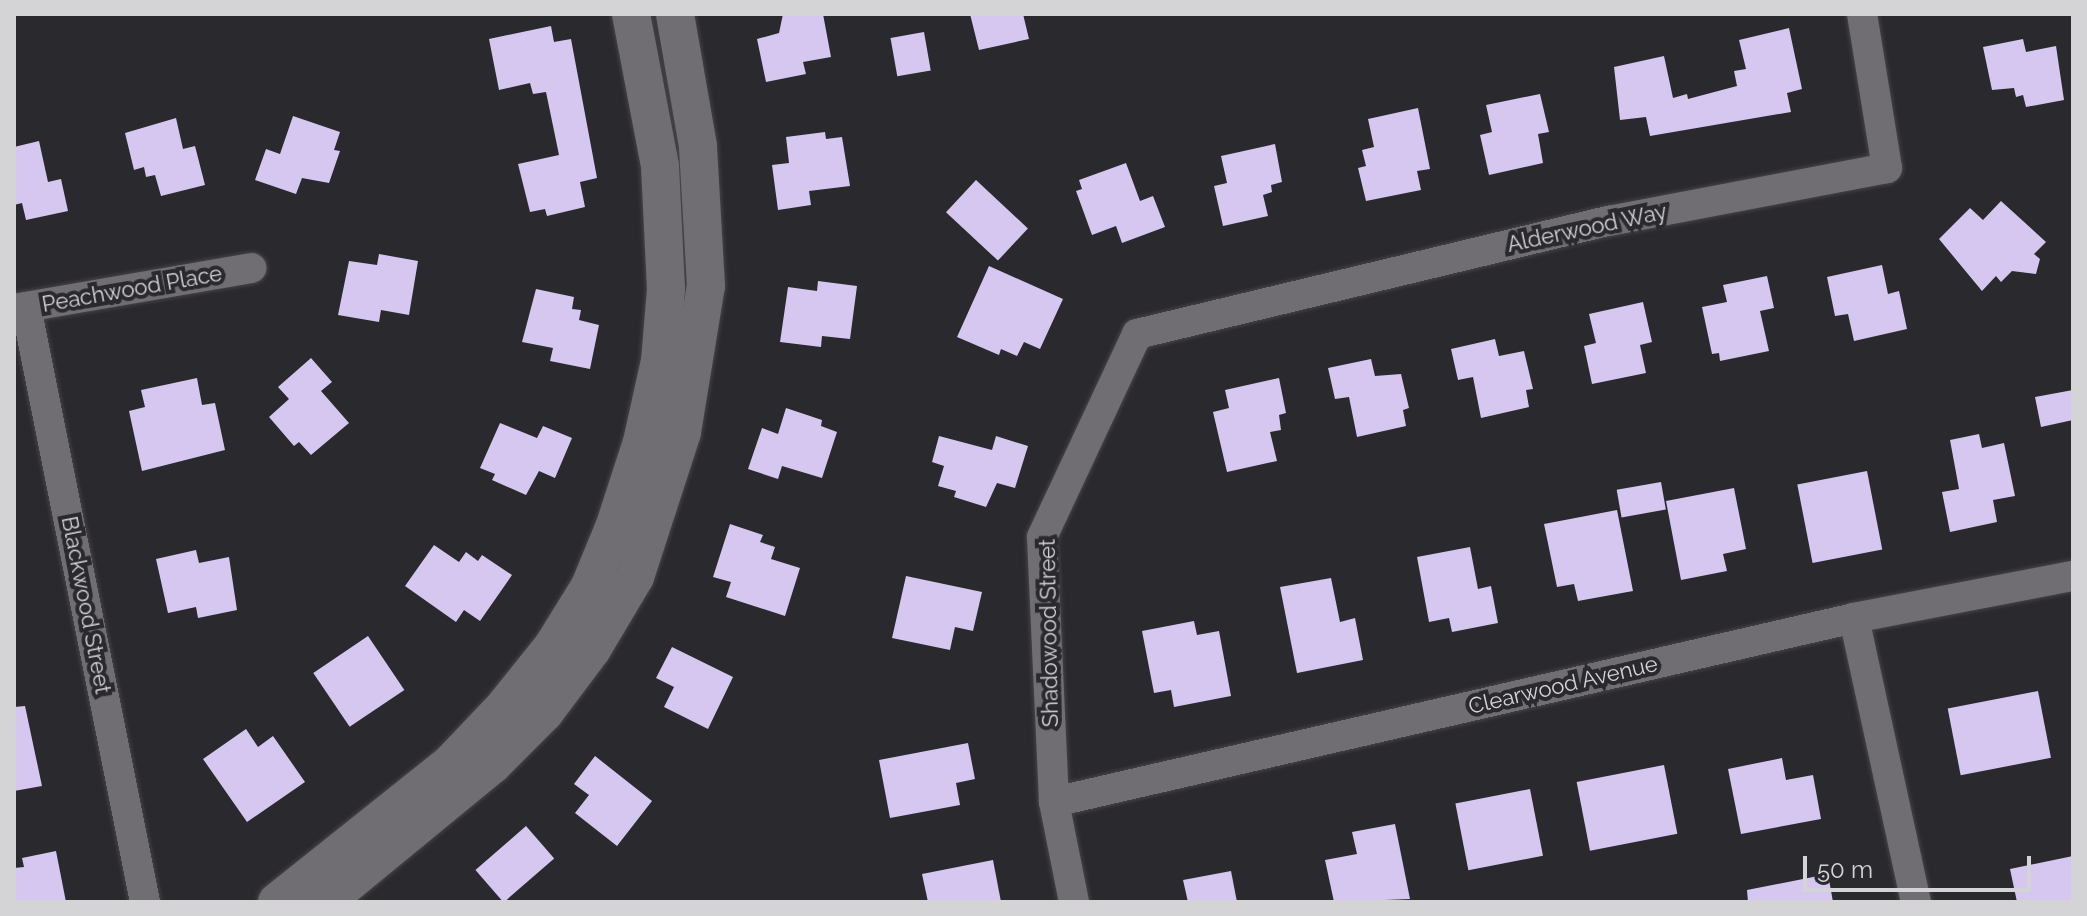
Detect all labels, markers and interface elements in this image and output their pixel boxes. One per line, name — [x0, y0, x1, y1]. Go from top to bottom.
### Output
street label: Alderwood Way — [1504, 198, 1670, 258]
street label: Peachwood Place — [40, 260, 224, 318]
street label: Blackwood Street — [56, 514, 116, 696]
street label: Shadowood Street — [1034, 539, 1064, 727]
street label: Clearwood Avenue — [1466, 650, 1660, 720]
scale bar — [1807, 840, 2035, 890]
text: 50 m — [1817, 855, 1873, 884]

